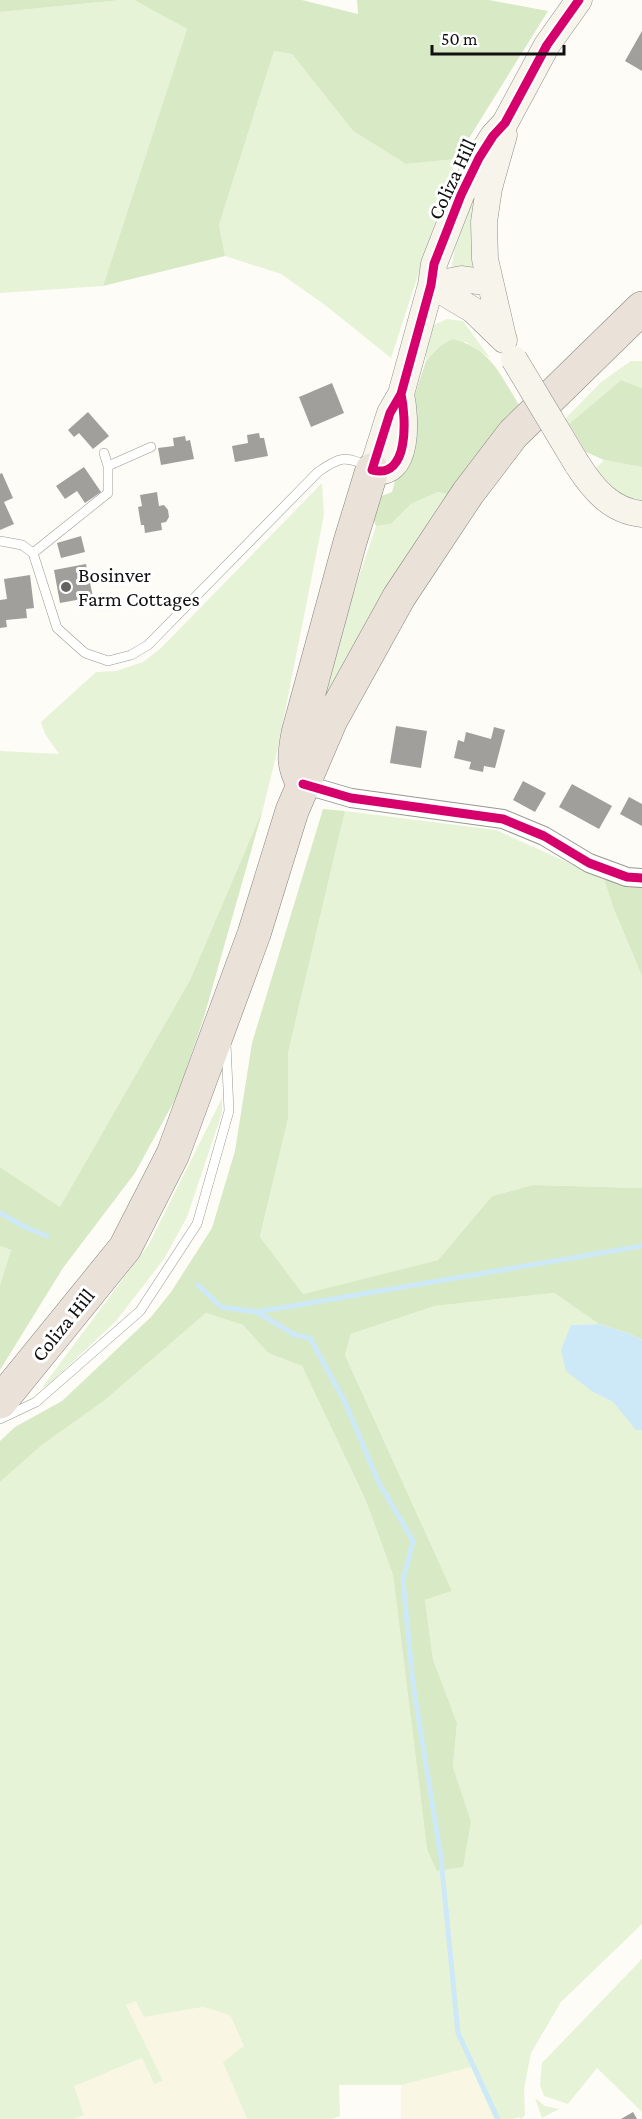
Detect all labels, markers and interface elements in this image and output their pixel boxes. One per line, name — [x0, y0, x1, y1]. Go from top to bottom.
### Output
scale bar — [432, 18, 564, 56]
text: 50 m — [441, 29, 478, 49]
street label: Coliza Hill — [423, 135, 481, 223]
place label: Bosinver Farm Cottages — [78, 563, 200, 611]
marker: Bosinver Farm Cottages — [59, 580, 73, 594]
street label: Coliza Hill — [26, 1284, 100, 1366]

